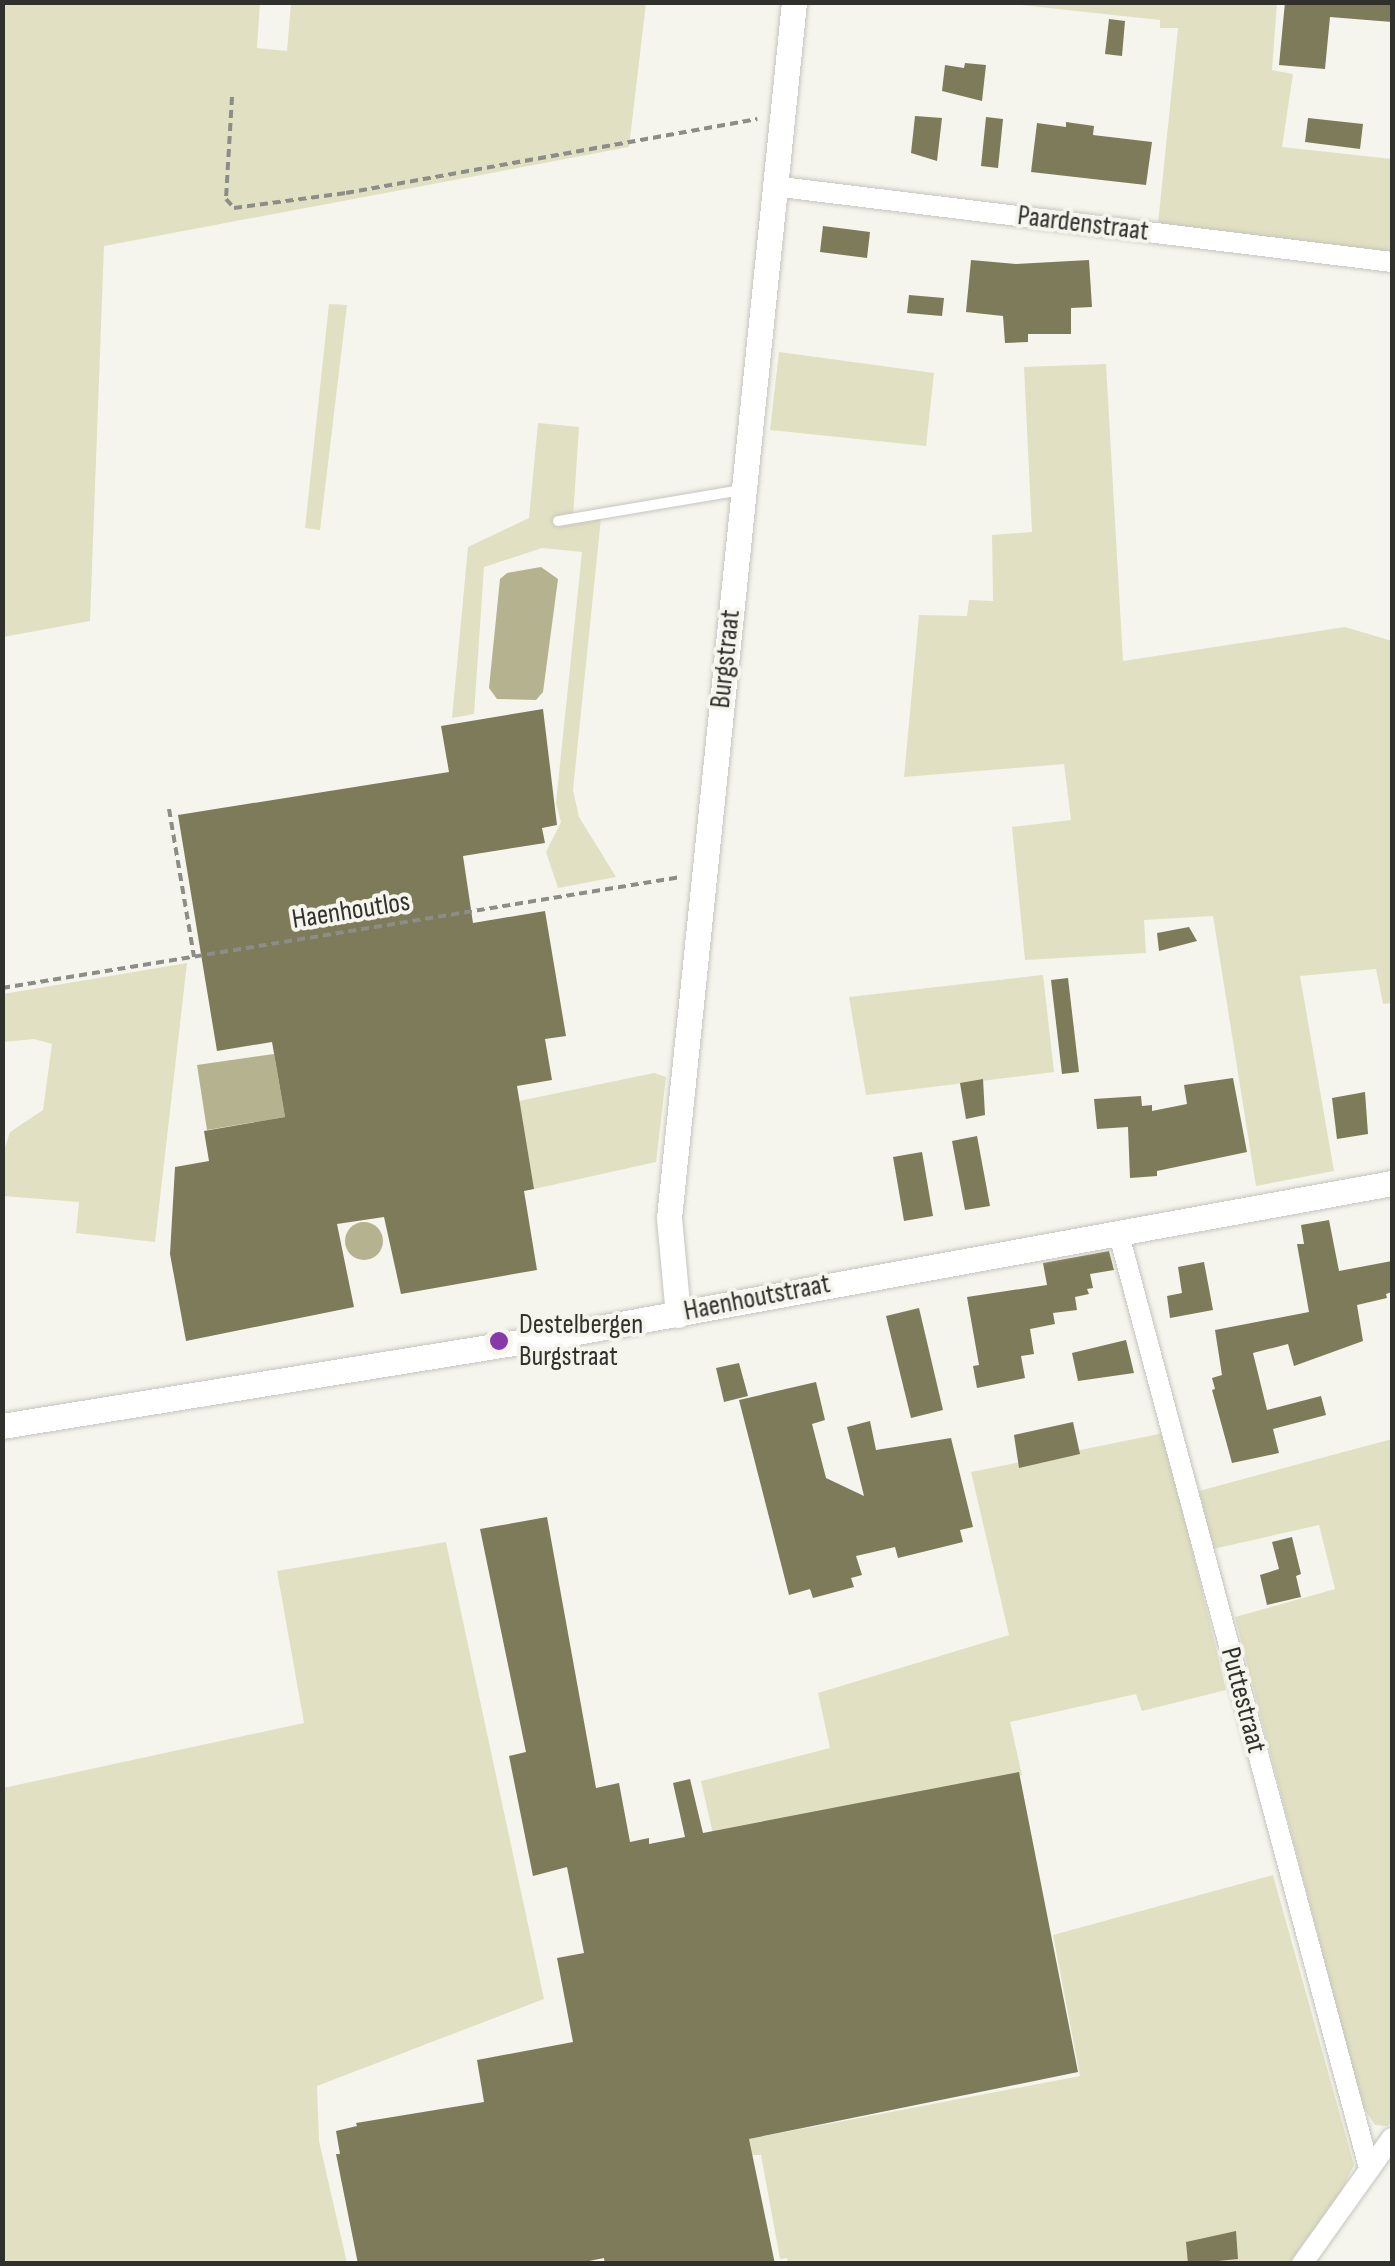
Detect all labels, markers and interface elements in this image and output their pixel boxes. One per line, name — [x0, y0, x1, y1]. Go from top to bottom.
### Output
street label: Paardenstraat — [1016, 199, 1150, 249]
street label: Burgstraat — [704, 608, 748, 710]
street label: Haenhoutlos — [290, 885, 412, 937]
street label: Haenhoutstraat — [681, 1267, 833, 1329]
place label: Destelbergen Burgstraat — [519, 1308, 643, 1374]
marker: Destelbergen Burgstraat — [488, 1330, 510, 1352]
street label: Puttestraat — [1213, 1644, 1273, 1756]

